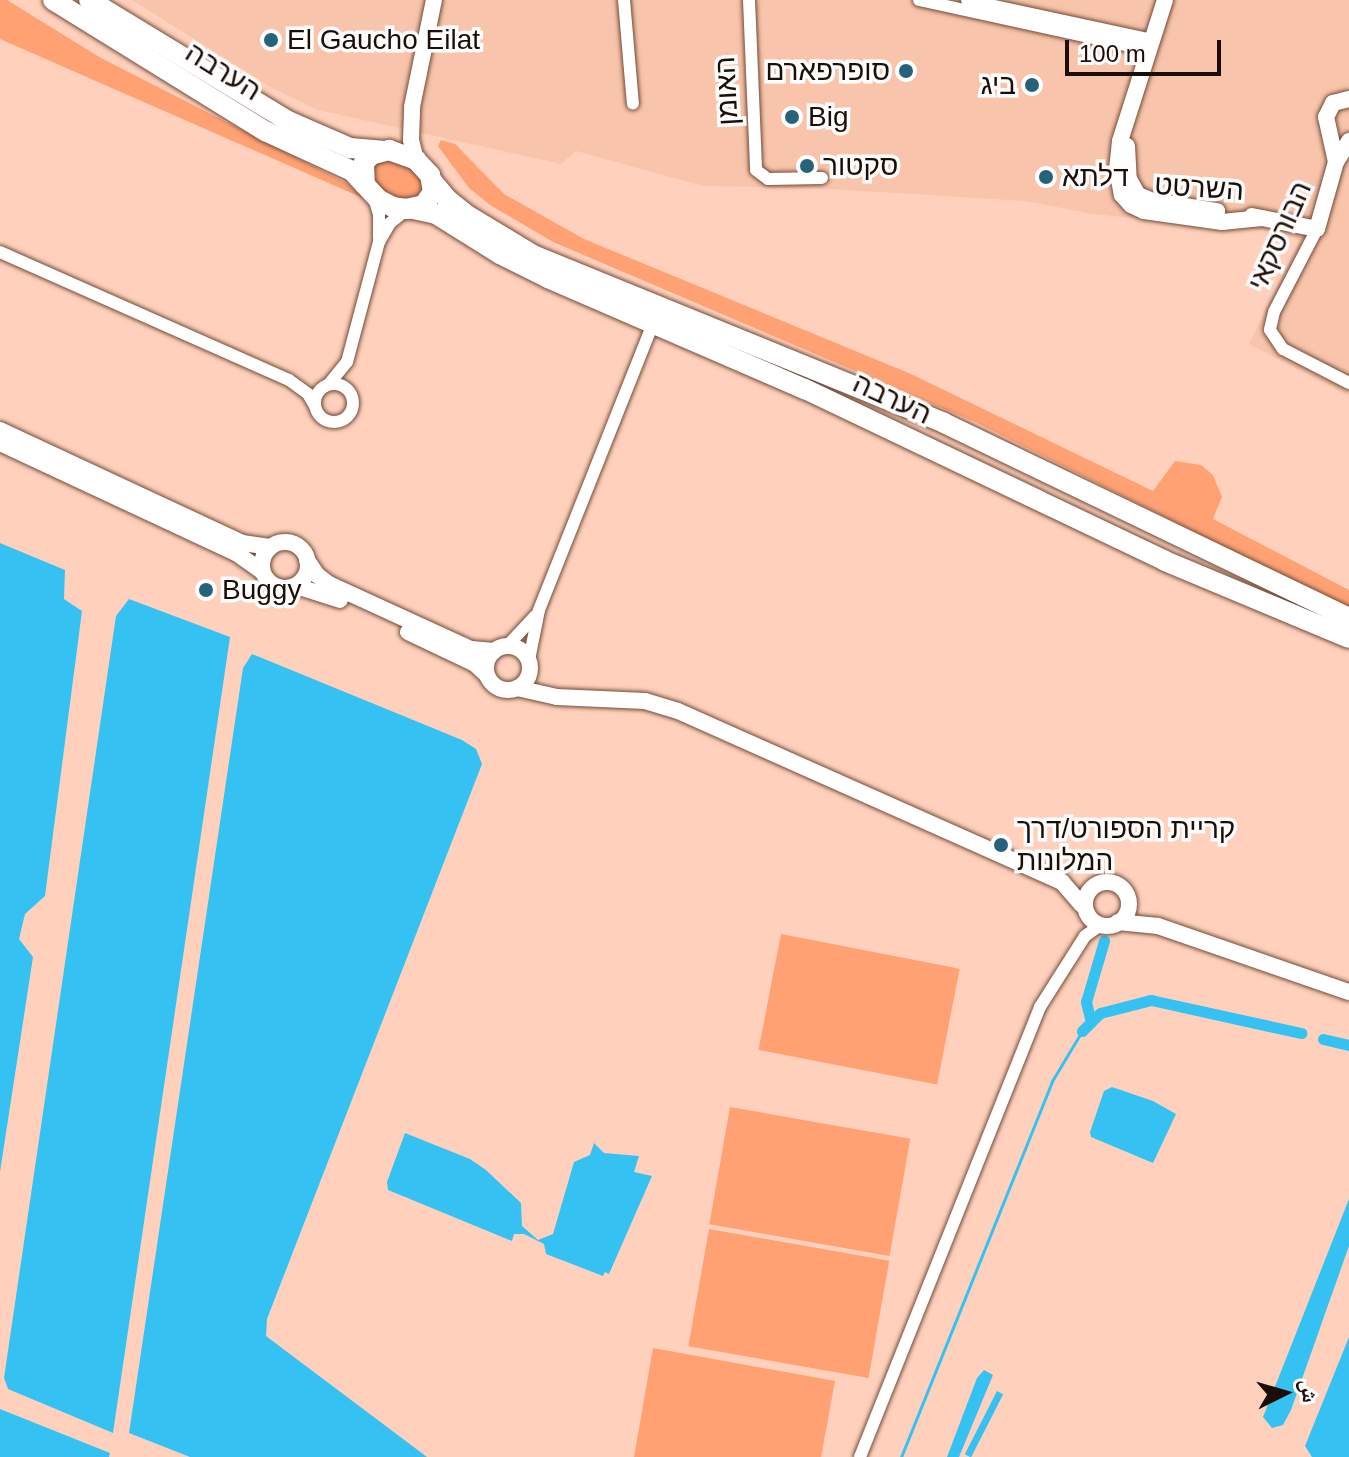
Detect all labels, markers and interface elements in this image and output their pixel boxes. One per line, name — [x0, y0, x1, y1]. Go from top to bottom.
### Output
place label: El Gaucho Eilat — [287, 23, 480, 57]
scale bar — [1069, 24, 1225, 74]
marker: El Gaucho Eilat — [262, 31, 280, 49]
street label: הערבה — [179, 36, 267, 108]
text: 100 m — [1079, 40, 1146, 67]
place label: סופרפארם — [765, 54, 890, 88]
street label: האומן — [708, 56, 746, 126]
marker: סופרפארם — [897, 62, 915, 80]
place label: ביג — [981, 68, 1016, 102]
marker: ביג — [1023, 76, 1041, 94]
place label: Big — [808, 100, 848, 134]
marker: Big — [783, 108, 801, 126]
place label: סקטור — [823, 149, 898, 183]
marker: סקטור — [798, 157, 816, 175]
place label: דלתא — [1062, 160, 1129, 194]
marker: דלתא — [1037, 168, 1055, 186]
street label: השרטט — [1153, 168, 1245, 208]
street label: הבורסקאי — [1241, 176, 1319, 296]
street label: הערבה — [847, 366, 937, 432]
place label: Buggy — [222, 573, 301, 607]
marker: Buggy — [197, 581, 215, 599]
place label: קריית הספורט/דרך המלונות — [1017, 812, 1235, 878]
marker: קריית הספורט/דרך המלונות — [992, 836, 1010, 854]
north arrow — [1245, 1353, 1325, 1433]
text: ش — [1296, 1378, 1323, 1404]

